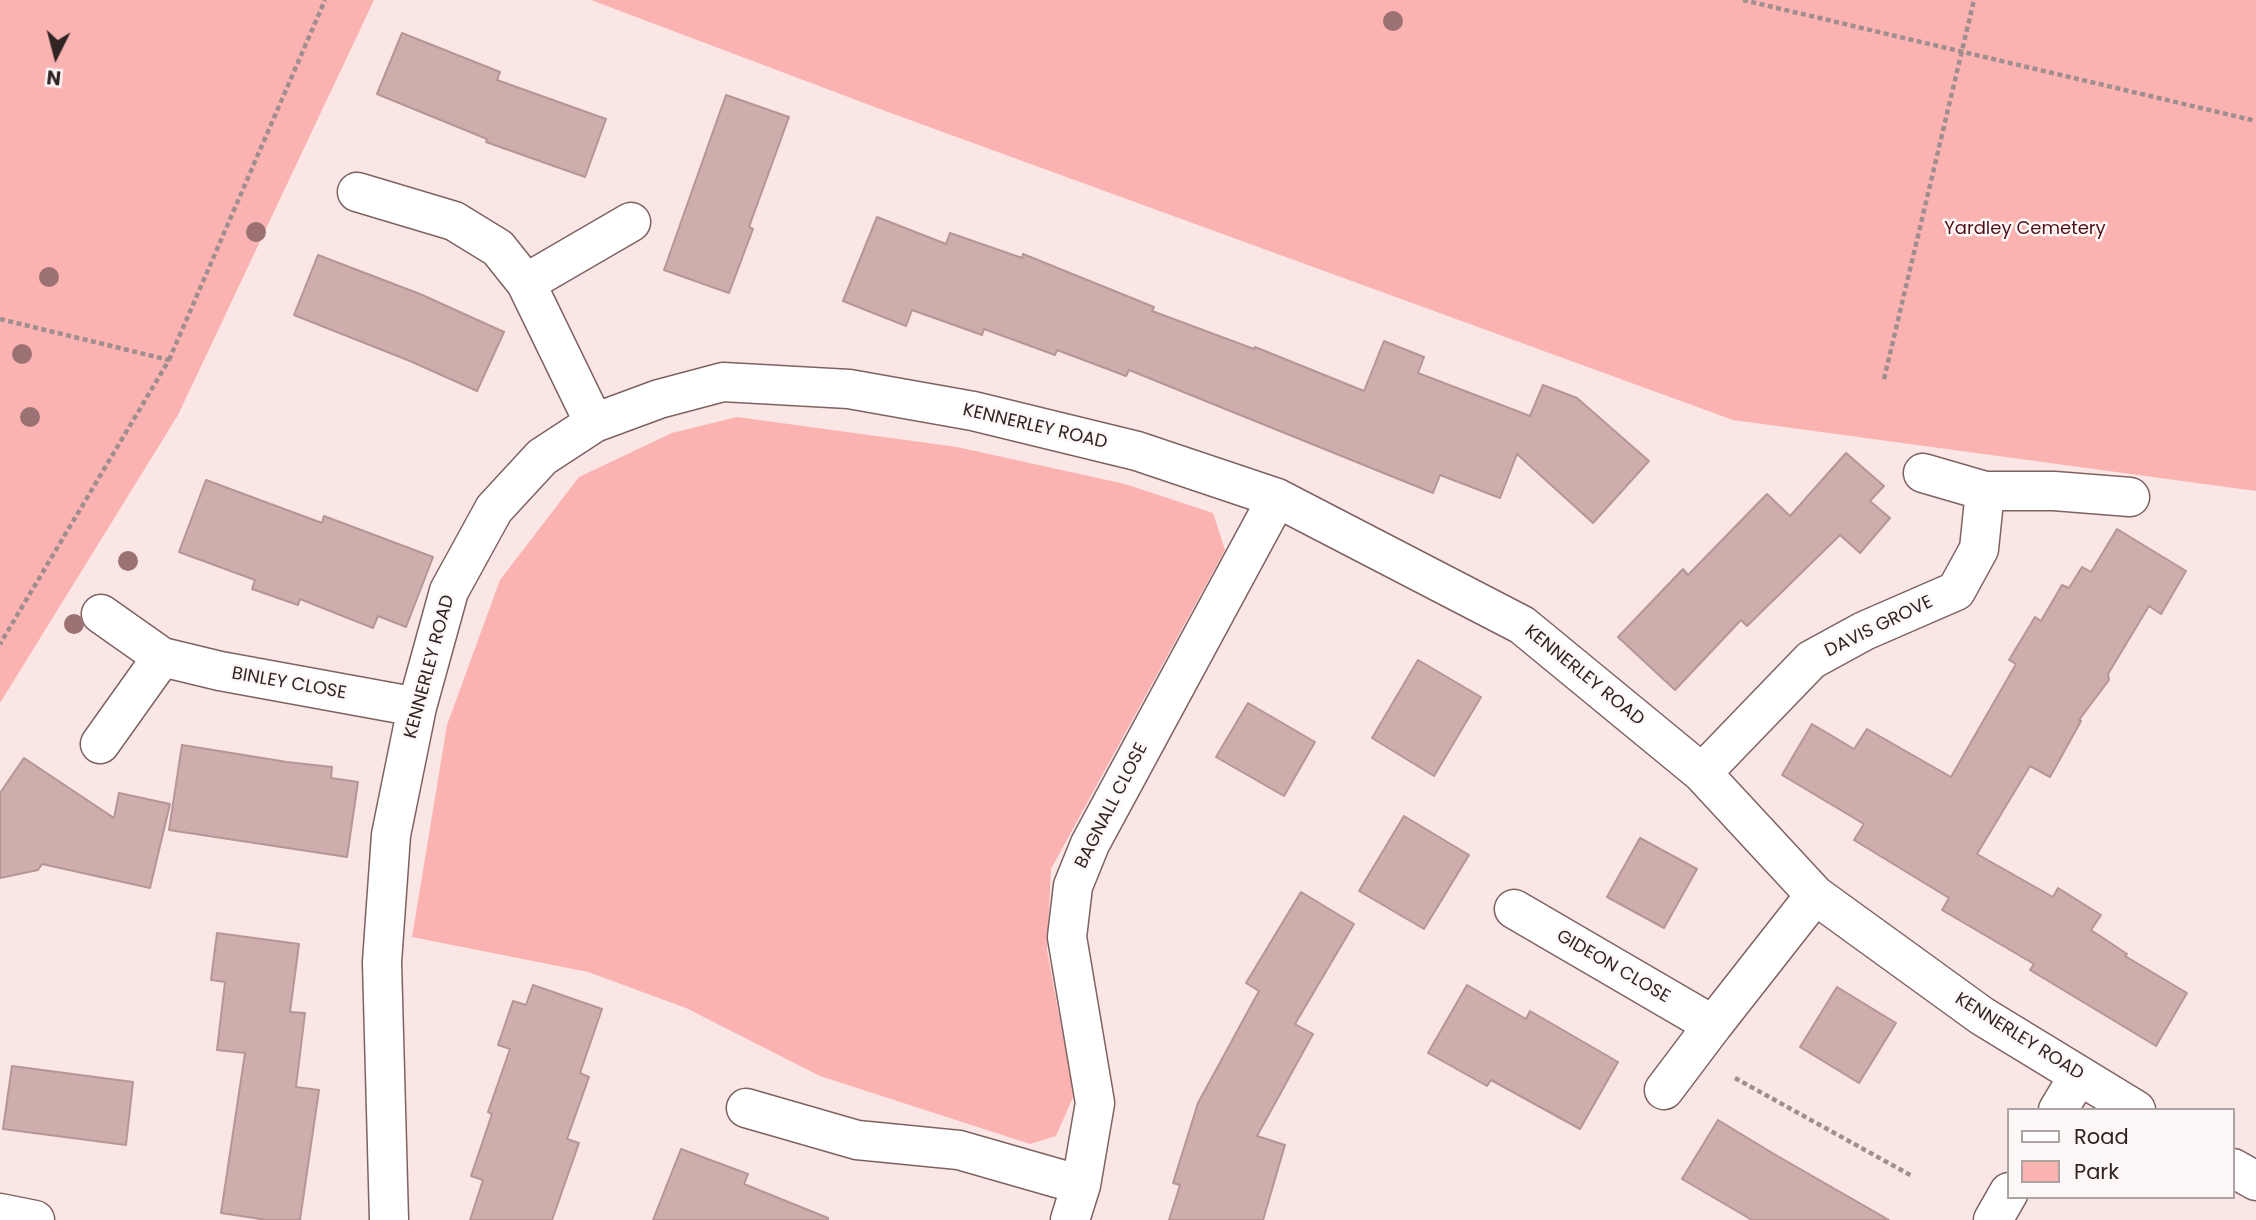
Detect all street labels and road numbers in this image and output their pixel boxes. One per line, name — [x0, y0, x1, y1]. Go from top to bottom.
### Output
street label: KENNERLEY ROAD — [961, 400, 1109, 454]
street label: DAVIS GROVE — [1822, 592, 1936, 662]
street label: KENNERLEY ROAD — [400, 593, 460, 741]
street label: KENNERLEY ROAD — [1520, 621, 1648, 731]
street label: BINLEY CLOSE — [230, 663, 348, 705]
street label: BAGNALL CLOSE — [1071, 740, 1153, 872]
street label: GIDEON CLOSE — [1552, 926, 1674, 1008]
street label: KENNERLEY ROAD — [1951, 989, 2087, 1085]

